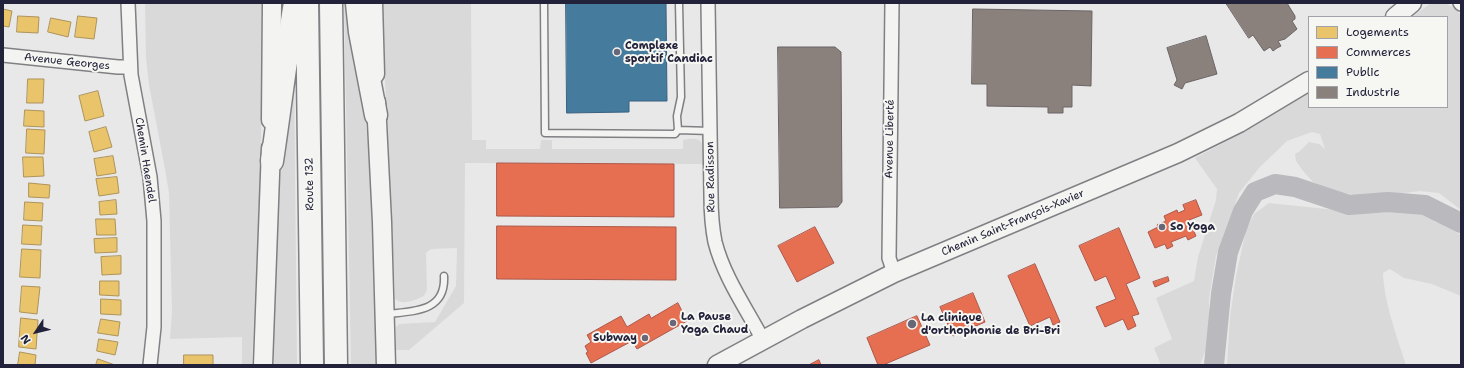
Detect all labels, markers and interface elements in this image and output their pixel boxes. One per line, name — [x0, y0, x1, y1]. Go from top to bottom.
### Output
legend — [1308, 16, 1448, 108]
text: Logements — [1346, 24, 1409, 40]
place label: Complexe sportif Candiac — [625, 39, 713, 65]
text: Commerces — [1346, 44, 1411, 60]
marker: Complexe sportif Candiac — [612, 47, 622, 57]
street label: Avenue Georges — [23, 51, 111, 73]
text: Public — [1346, 64, 1380, 80]
text: Industrie — [1346, 84, 1400, 100]
street label: Avenue Liberté — [883, 99, 897, 179]
street label: Chemin Haendel — [132, 116, 158, 204]
street label: Rue Radisson — [704, 141, 718, 213]
street label: Route 132 — [303, 157, 317, 211]
street label: Chemin Saint-François-Xavier — [939, 187, 1087, 259]
place label: So Yoga — [1170, 220, 1215, 234]
marker: So Yoga — [1157, 222, 1167, 232]
place label: La Pause Yoga Chaud — [681, 310, 748, 336]
place label: La clinique d'orthophonie de Bri-Bri — [921, 311, 1060, 337]
north arrow — [16, 312, 56, 352]
marker: La Pause Yoga Chaud — [668, 318, 678, 328]
marker: La clinique d'orthophonie de Bri-Bri — [906, 318, 918, 330]
text: N — [17, 331, 34, 347]
place label: Subway — [593, 331, 637, 345]
marker: Subway — [640, 333, 650, 343]

